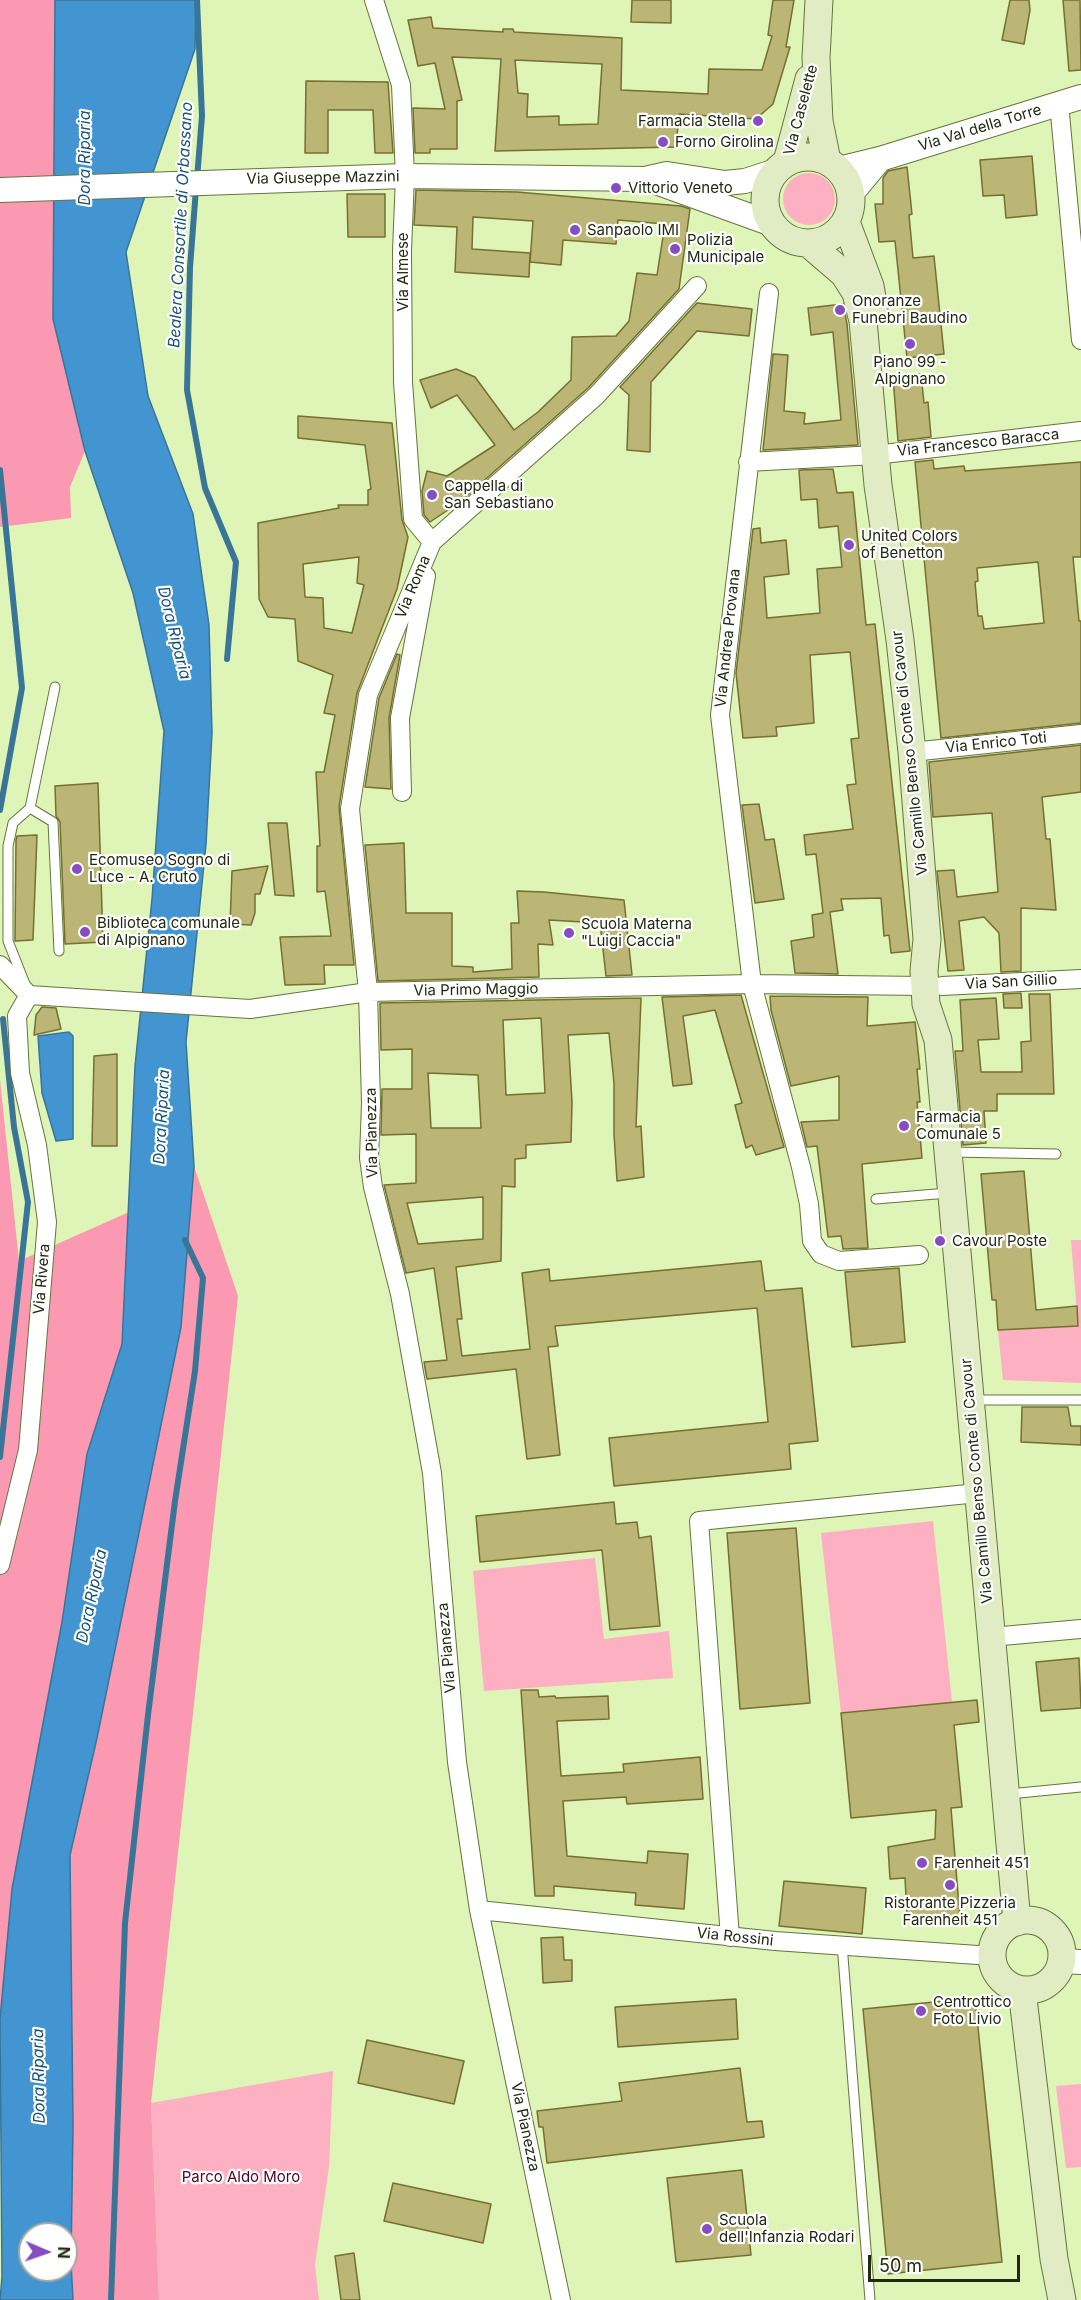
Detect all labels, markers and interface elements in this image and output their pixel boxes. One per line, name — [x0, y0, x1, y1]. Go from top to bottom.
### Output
street label: Via Caselette — [780, 63, 822, 157]
water label: Bealera Consortile di Orbassano — [165, 101, 197, 349]
street label: Via Val della Torre — [916, 101, 1044, 155]
water label: Dora Riparia — [75, 110, 95, 206]
place label: Farmacia Stella — [638, 112, 746, 130]
marker: Farmacia Stella — [751, 114, 765, 128]
place label: Forno Girolina — [675, 133, 774, 151]
marker: Forno Girolina — [656, 135, 670, 149]
street label: Via Giuseppe Mazzini — [246, 168, 400, 188]
place label: Vittorio Veneto — [628, 179, 733, 197]
marker: Vittorio Veneto — [609, 181, 623, 195]
place label: Sanpaolo IMI — [587, 221, 679, 239]
marker: Sanpaolo IMI — [568, 223, 582, 237]
place label: Polizia Municipale — [687, 231, 764, 266]
street label: Via Almese — [394, 232, 412, 312]
marker: Polizia Municipale — [668, 242, 682, 256]
place label: Onoranze Funebri Baudino — [852, 292, 968, 327]
marker: Onoranze Funebri Baudino — [833, 303, 847, 317]
marker: Piano 99 - Alpignano — [903, 337, 917, 351]
place label: Piano 99 - Alpignano — [873, 353, 947, 388]
street label: Via Francesco Baracca — [896, 426, 1060, 460]
place label: Cappella di San Sebastiano — [444, 477, 554, 512]
marker: Cappella di San Sebastiano — [425, 488, 439, 502]
place label: United Colors of Benetton — [861, 527, 958, 562]
marker: United Colors of Benetton — [842, 538, 856, 552]
street label: Via Roma — [392, 553, 434, 621]
street label: Via Andrea Provana — [712, 568, 744, 708]
water label: Dora Riparia — [153, 585, 195, 681]
street label: Via Camillo Benso Conte di Cavour — [888, 630, 932, 876]
street label: Via Enrico Toti — [944, 729, 1048, 757]
place label: Ecomuseo Sogno di Luce - A. Cruto — [89, 851, 230, 886]
marker: Ecomuseo Sogno di Luce - A. Cruto — [70, 862, 84, 876]
place label: Biblioteca comunale di Alpignano — [97, 914, 240, 949]
place label: Scuola Materna "Luigi Caccia" — [581, 915, 692, 950]
marker: Biblioteca comunale di Alpignano — [78, 925, 92, 939]
marker: Scuola Materna "Luigi Caccia" — [562, 926, 576, 940]
street label: Via San Gillio — [964, 971, 1058, 993]
street label: Via Primo Maggio — [413, 980, 539, 1000]
water label: Dora Riparia — [150, 1069, 174, 1165]
street label: Via Pianezza — [362, 1088, 382, 1178]
place label: Farmacia Comunale 5 — [916, 1108, 1001, 1143]
marker: Farmacia Comunale 5 — [897, 1119, 911, 1133]
place label: Cavour Poste — [952, 1232, 1047, 1250]
marker: Cavour Poste — [933, 1234, 947, 1248]
street label: Via Rivera — [30, 1243, 54, 1315]
street label: Via Camillo Benso Conte di Cavour — [957, 1358, 997, 1604]
water label: Dora Riparia — [73, 1548, 111, 1644]
street label: Via Pianezza — [434, 1602, 460, 1694]
place label: Farenheit 451 — [934, 1854, 1029, 1872]
marker: Farenheit 451 — [915, 1856, 929, 1870]
marker: Ristorante Pizzeria Farenheit 451 — [943, 1878, 957, 1892]
place label: Ristorante Pizzeria Farenheit 451 — [884, 1894, 1016, 1929]
street label: Via Rossini — [696, 1924, 774, 1950]
place label: Centrottico Foto Livio — [933, 1993, 1012, 2028]
marker: Centrottico Foto Livio — [914, 2004, 928, 2018]
water label: Dora Riparia — [29, 2028, 49, 2124]
street label: Via Pianezza — [507, 2081, 543, 2173]
park label: Parco Aldo Moro — [182, 2168, 300, 2186]
place label: Scuola dell'Infanzia Rodari — [719, 2211, 854, 2246]
north arrow — [18, 2222, 78, 2282]
marker: Scuola dell'Infanzia Rodari — [700, 2222, 714, 2236]
scale bar — [871, 2243, 1022, 2281]
text: N — [54, 2246, 74, 2259]
text: 50 m — [879, 2255, 922, 2276]

